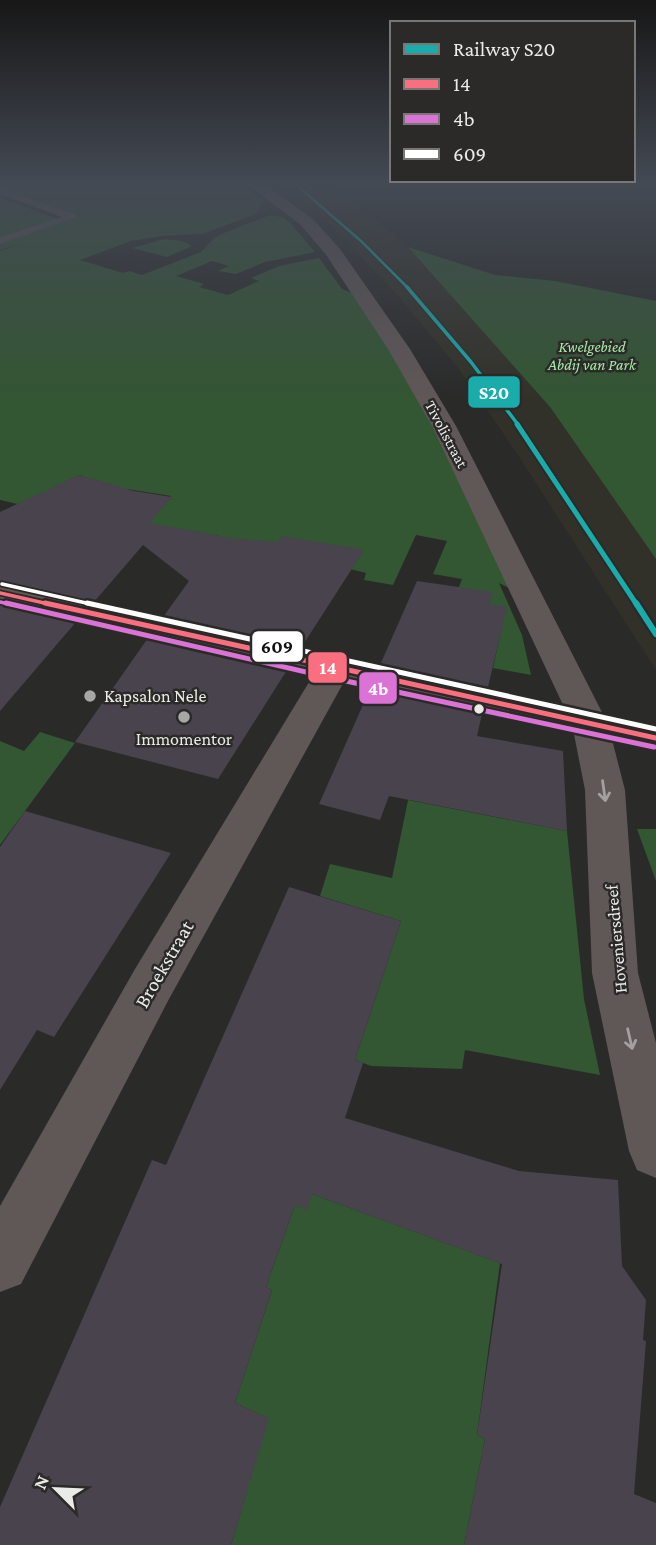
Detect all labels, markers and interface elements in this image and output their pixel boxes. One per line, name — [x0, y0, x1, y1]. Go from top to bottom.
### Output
legend — [390, 21, 635, 182]
text: Railway S20 — [453, 37, 555, 61]
text: 14 — [453, 72, 471, 96]
text: 4b — [453, 107, 475, 131]
text: 609 — [453, 142, 486, 166]
park label: Kwelgebied Abdij van Park — [547, 338, 637, 374]
line badge: S20 — [467, 375, 521, 409]
text: S20 — [479, 382, 509, 403]
street label: Tivolistraat — [422, 398, 472, 471]
line badge: 609 — [251, 630, 304, 663]
text: 609 — [261, 636, 293, 657]
line badge: 14 — [307, 651, 348, 684]
text: 14 — [319, 657, 337, 678]
line badge: 4b — [358, 671, 398, 705]
text: 4b — [368, 678, 388, 699]
place label: Kapsalon Nele — [104, 686, 206, 706]
marker: Kapsalon Nele — [82, 688, 98, 704]
unlabelled marker — [472, 702, 486, 716]
marker: Immomentor — [176, 709, 192, 725]
place label: Immomentor — [136, 729, 233, 749]
one-way arrow — [598, 779, 611, 802]
street label: Hoveniersdreef — [601, 882, 631, 994]
street label: Broekstraat — [129, 915, 199, 1012]
one-way arrow — [624, 1027, 637, 1050]
north arrow — [21, 1454, 91, 1524]
text: N — [29, 1472, 53, 1492]

